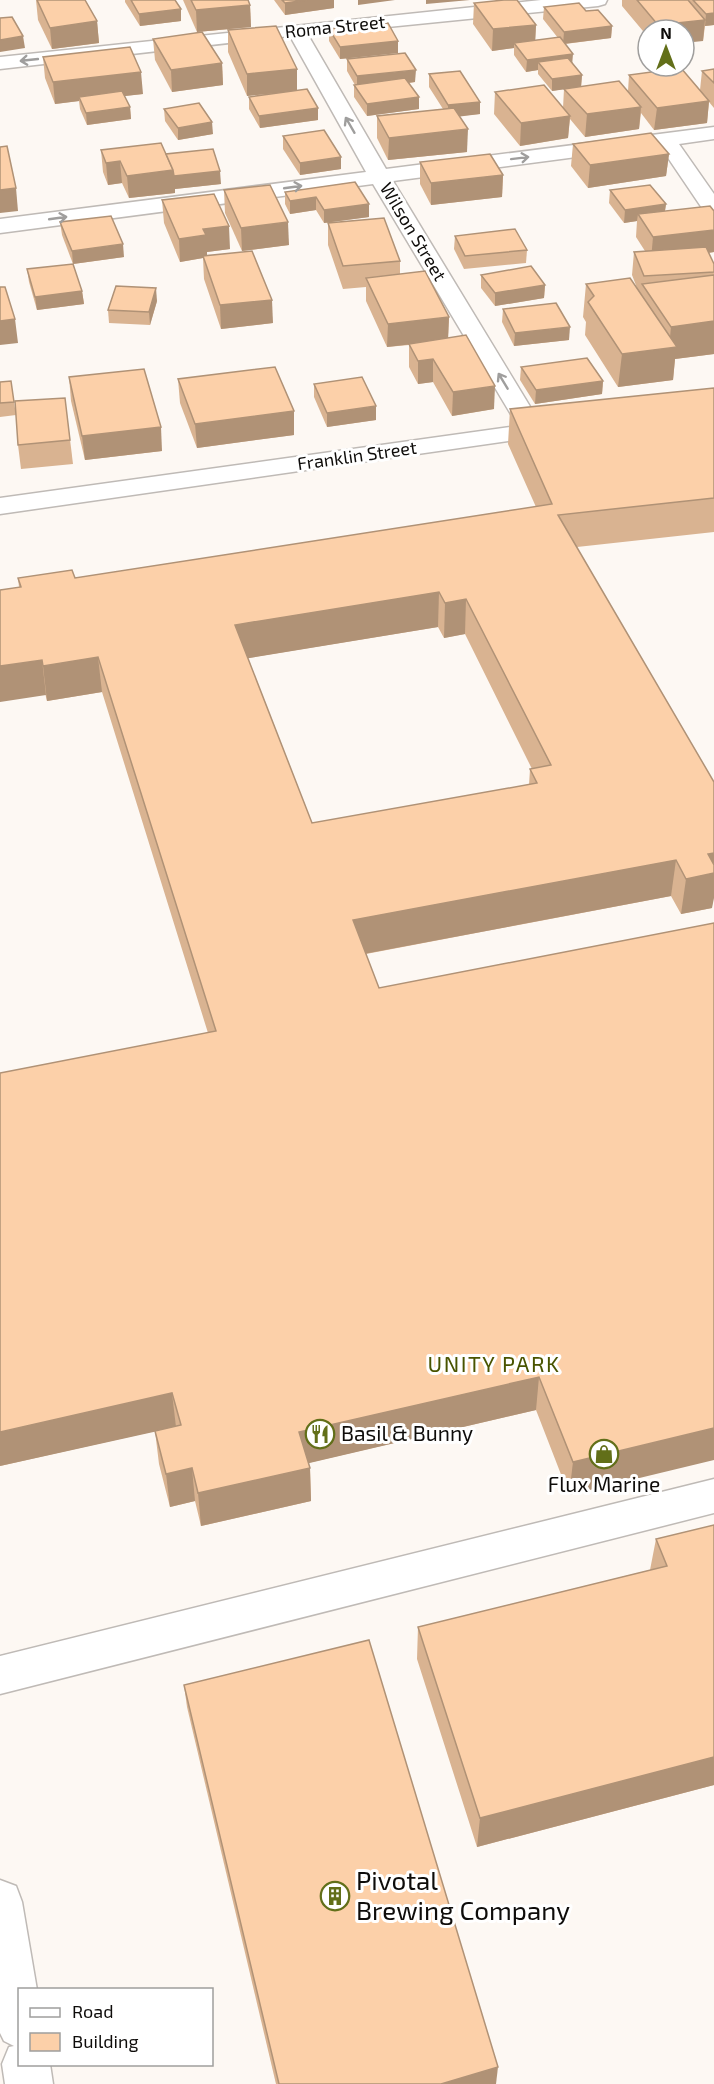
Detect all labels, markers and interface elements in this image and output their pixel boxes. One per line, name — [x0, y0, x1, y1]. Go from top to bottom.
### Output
street label: Roma Street — [284, 10, 386, 42]
north arrow — [636, 18, 696, 78]
text: N — [660, 23, 672, 42]
one-way arrow — [20, 55, 39, 66]
one-way arrow — [344, 117, 356, 134]
one-way arrow — [510, 152, 530, 163]
street label: Wilson Street — [376, 178, 452, 285]
one-way arrow — [283, 181, 302, 192]
one-way arrow — [48, 213, 67, 224]
one-way arrow — [497, 373, 509, 390]
street label: Franklin Street — [296, 436, 418, 474]
district label: UNITY PARK — [427, 1350, 561, 1376]
restaurant icon: Basil & Bunny — [304, 1418, 336, 1450]
place label: Basil & Bunny — [341, 1420, 473, 1445]
shop icon: Flux Marine — [588, 1438, 620, 1470]
place label: Flux Marine — [548, 1471, 660, 1496]
place label: Pivotal Brewing Company — [356, 1864, 570, 1925]
building icon: Pivotal Brewing Company — [319, 1880, 351, 1912]
legend — [18, 1988, 213, 2066]
text: Road — [72, 2000, 113, 2022]
text: Building — [72, 2030, 139, 2052]

